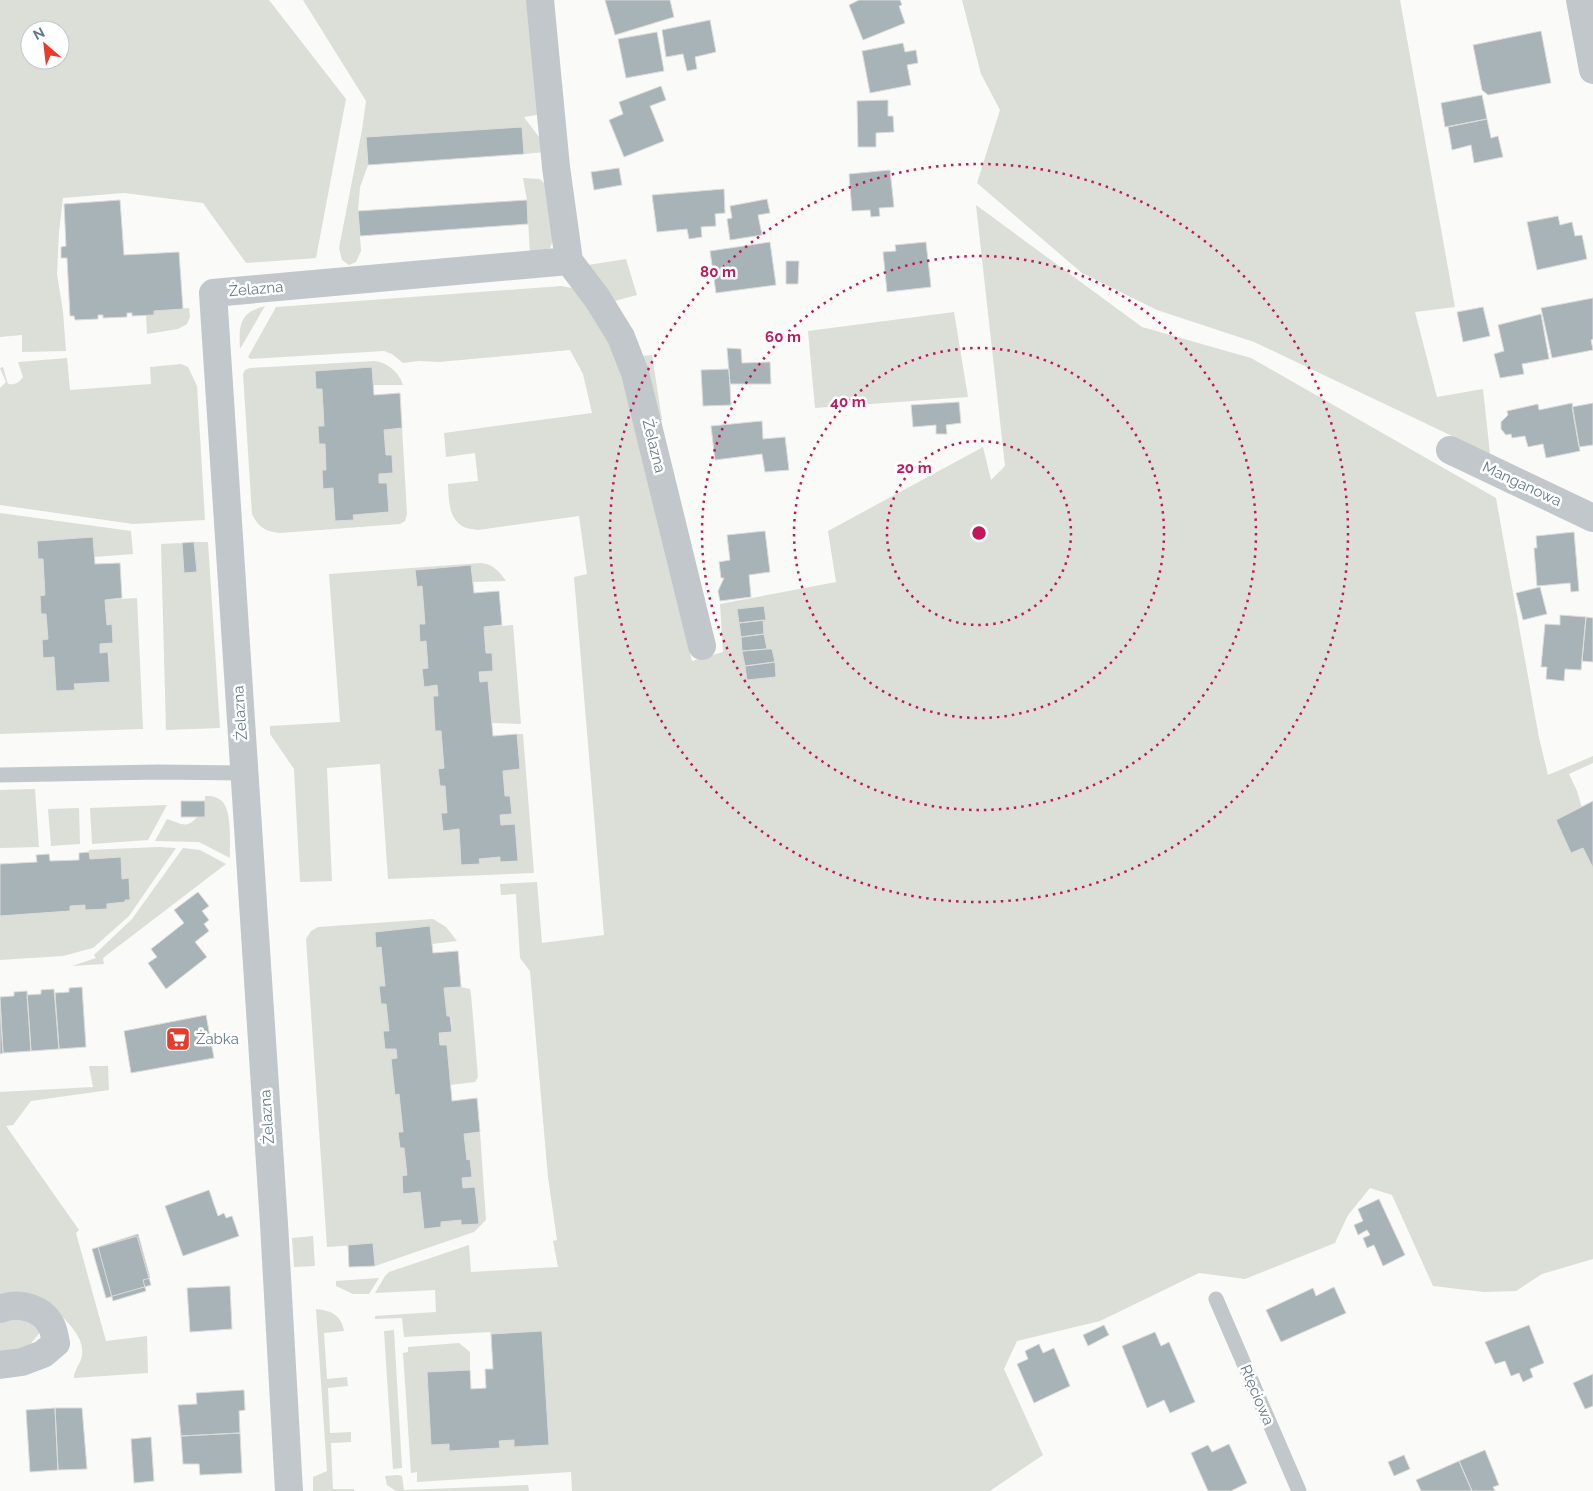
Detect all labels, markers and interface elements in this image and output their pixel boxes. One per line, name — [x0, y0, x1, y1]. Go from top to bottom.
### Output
north arrow — [20, 20, 70, 70]
text: N — [30, 24, 47, 43]
text: 80 m — [700, 263, 736, 281]
street label: Żelazna — [228, 277, 284, 300]
text: 60 m — [765, 328, 801, 346]
text: 40 m — [830, 393, 866, 411]
street label: Żelazna — [639, 417, 670, 475]
street label: Manganowa — [1480, 458, 1564, 510]
text: 20 m — [896, 459, 932, 477]
centre of rings — [970, 524, 988, 542]
street label: Żelazna — [228, 685, 251, 741]
supermarket icon: Żabka — [165, 1026, 191, 1052]
place label: Żabka — [196, 1029, 239, 1048]
street label: Żelazna — [255, 1089, 278, 1145]
street label: Rtęciowa — [1236, 1362, 1278, 1428]

